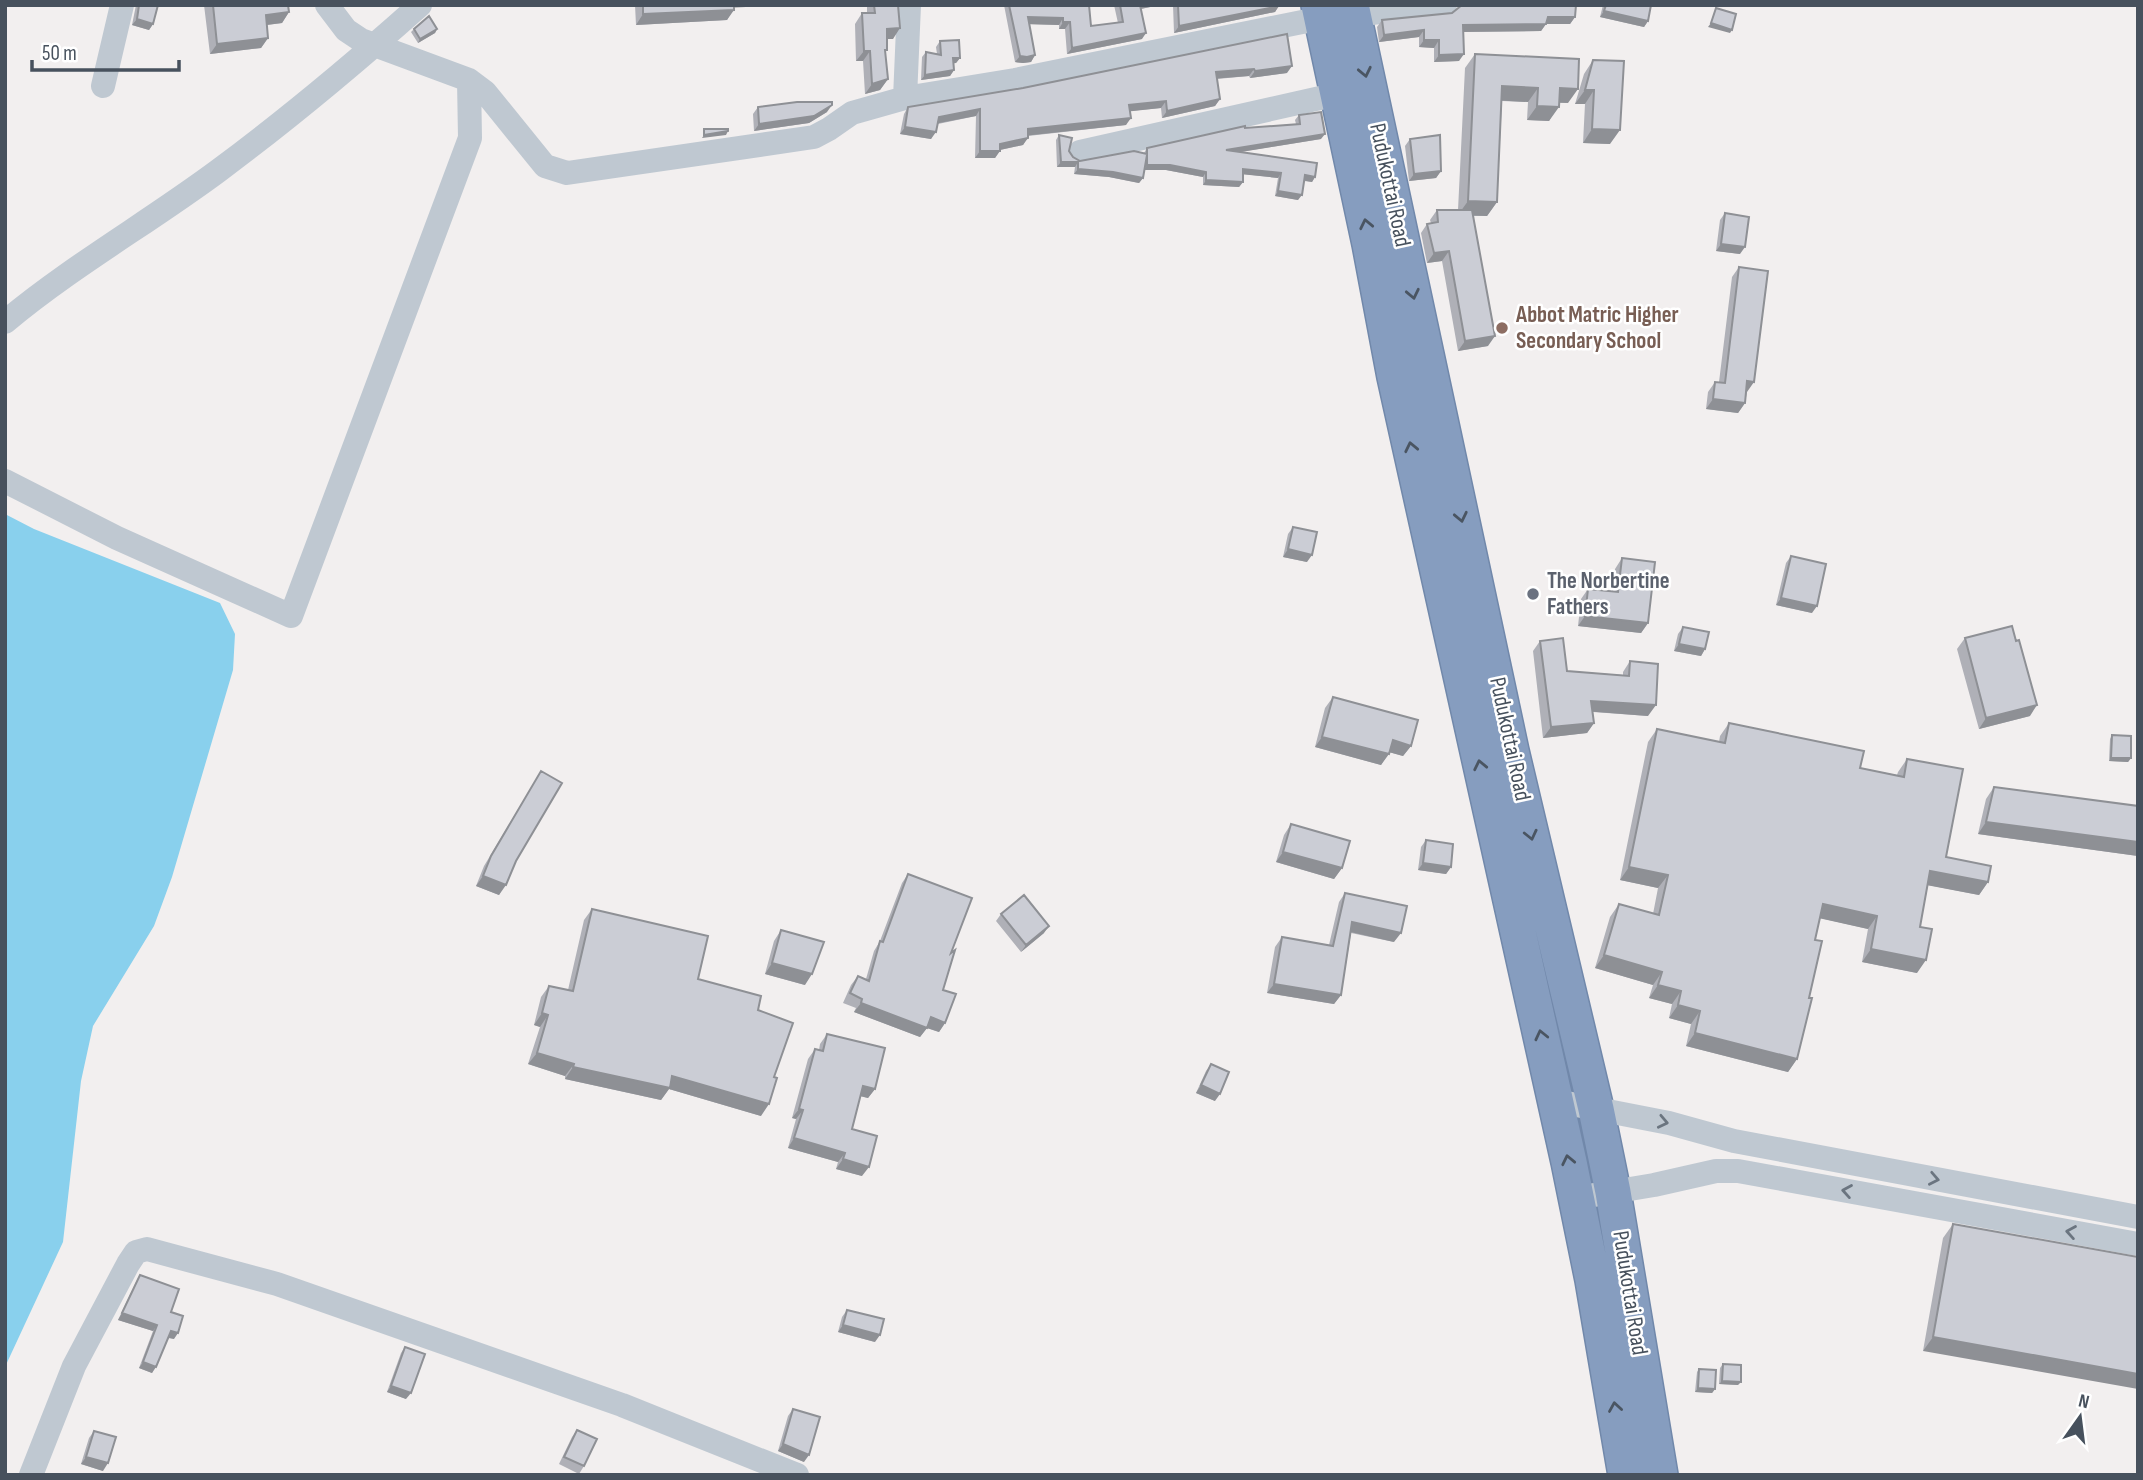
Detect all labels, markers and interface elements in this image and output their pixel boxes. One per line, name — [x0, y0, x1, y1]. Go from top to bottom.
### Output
scale bar — [32, 28, 178, 72]
text: 50 m — [42, 41, 77, 66]
one-way arrow — [1357, 66, 1372, 78]
street label: Pudukottai Road — [1363, 121, 1417, 249]
one-way arrow — [1359, 218, 1374, 230]
one-way arrow — [1405, 288, 1420, 300]
place label: Abbot Matric Higher Secondary School — [1515, 301, 1679, 355]
marker: Abbot Matric Higher Secondary School — [1494, 320, 1510, 336]
one-way arrow — [1404, 441, 1419, 453]
one-way arrow — [1453, 511, 1468, 523]
place label: The Norbertine Fathers — [1547, 567, 1669, 621]
marker: The Norbertine Fathers — [1525, 586, 1541, 602]
street label: Pudukottai Road — [1483, 675, 1537, 803]
one-way arrow — [1474, 759, 1489, 771]
one-way arrow — [1522, 829, 1537, 841]
one-way arrow — [1535, 1029, 1549, 1041]
one-way arrow — [1657, 1114, 1669, 1128]
one-way arrow — [1562, 1154, 1577, 1166]
one-way arrow — [1928, 1170, 1940, 1185]
one-way arrow — [1841, 1184, 1853, 1199]
one-way arrow — [2065, 1225, 2077, 1240]
street label: Pudukottai Road — [1606, 1229, 1654, 1357]
north arrow — [2045, 1382, 2115, 1452]
text: N — [2076, 1390, 2091, 1414]
one-way arrow — [1608, 1402, 1623, 1413]

